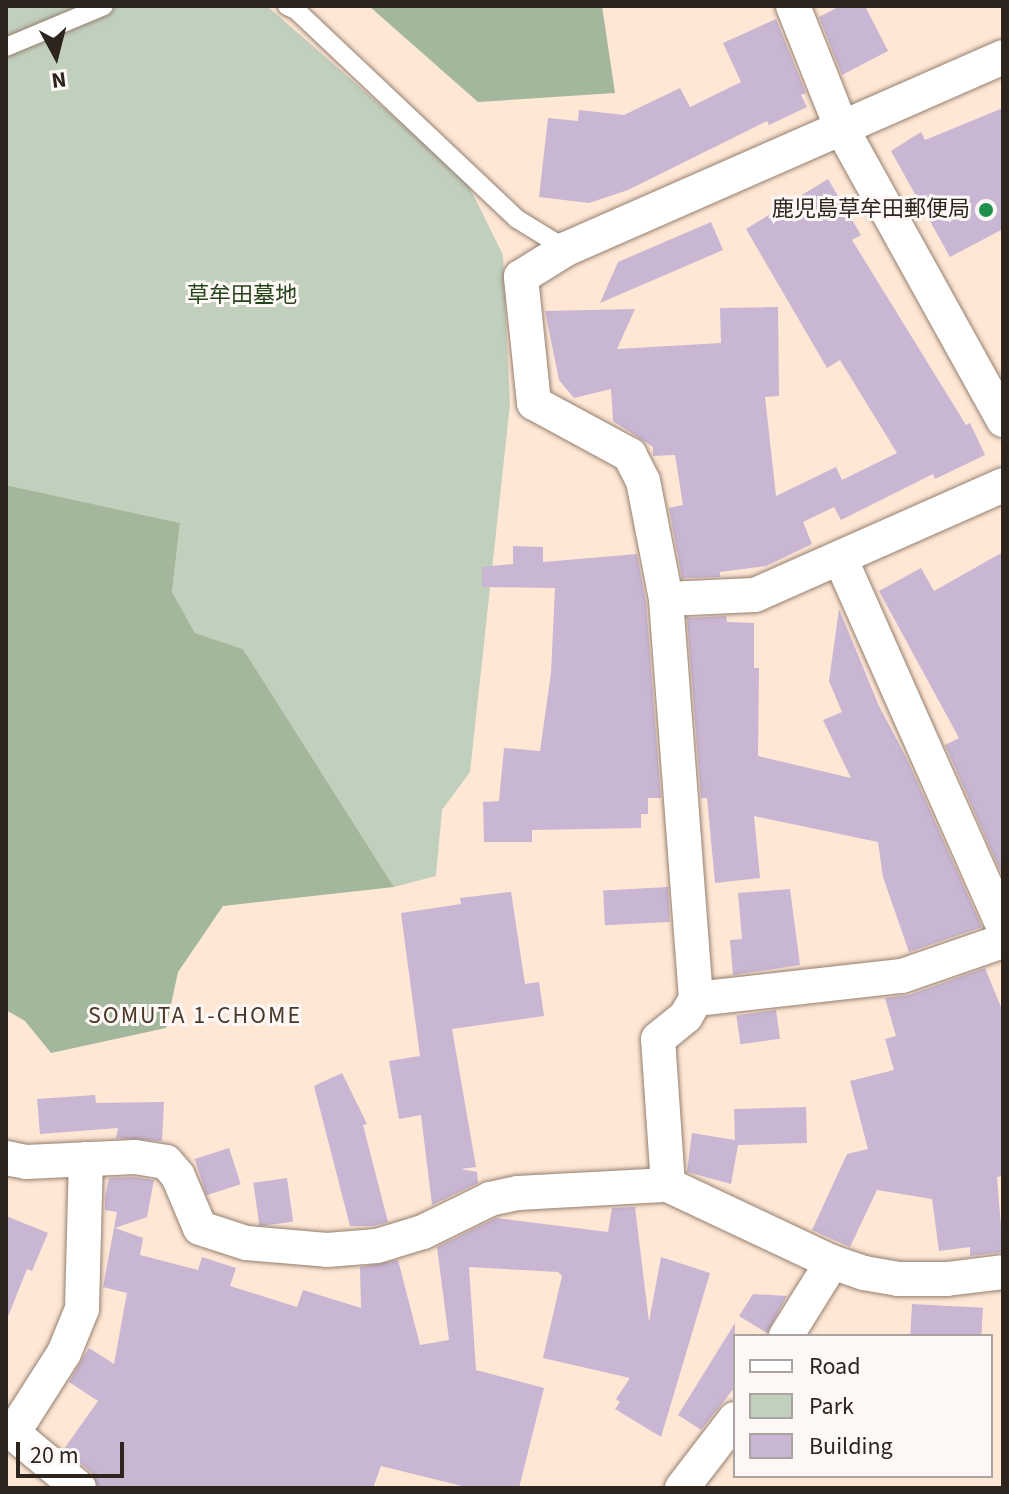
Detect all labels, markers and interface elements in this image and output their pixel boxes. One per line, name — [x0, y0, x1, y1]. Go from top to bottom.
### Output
north arrow — [16, 16, 96, 96]
text: N — [50, 63, 68, 97]
place label: 鹿児島草牟田郵便局 — [772, 197, 970, 223]
marker: 鹿児島草牟田郵便局 — [977, 201, 995, 219]
park label: 草牟田墓地 — [187, 283, 297, 309]
district label: SOMUTA 1-CHOME — [88, 1002, 302, 1030]
legend — [733, 1334, 993, 1478]
text: Road — [809, 1349, 861, 1384]
text: Park — [809, 1389, 854, 1424]
scale bar — [20, 1426, 128, 1476]
text: Building — [809, 1429, 893, 1464]
text: 20 m — [30, 1438, 79, 1473]

